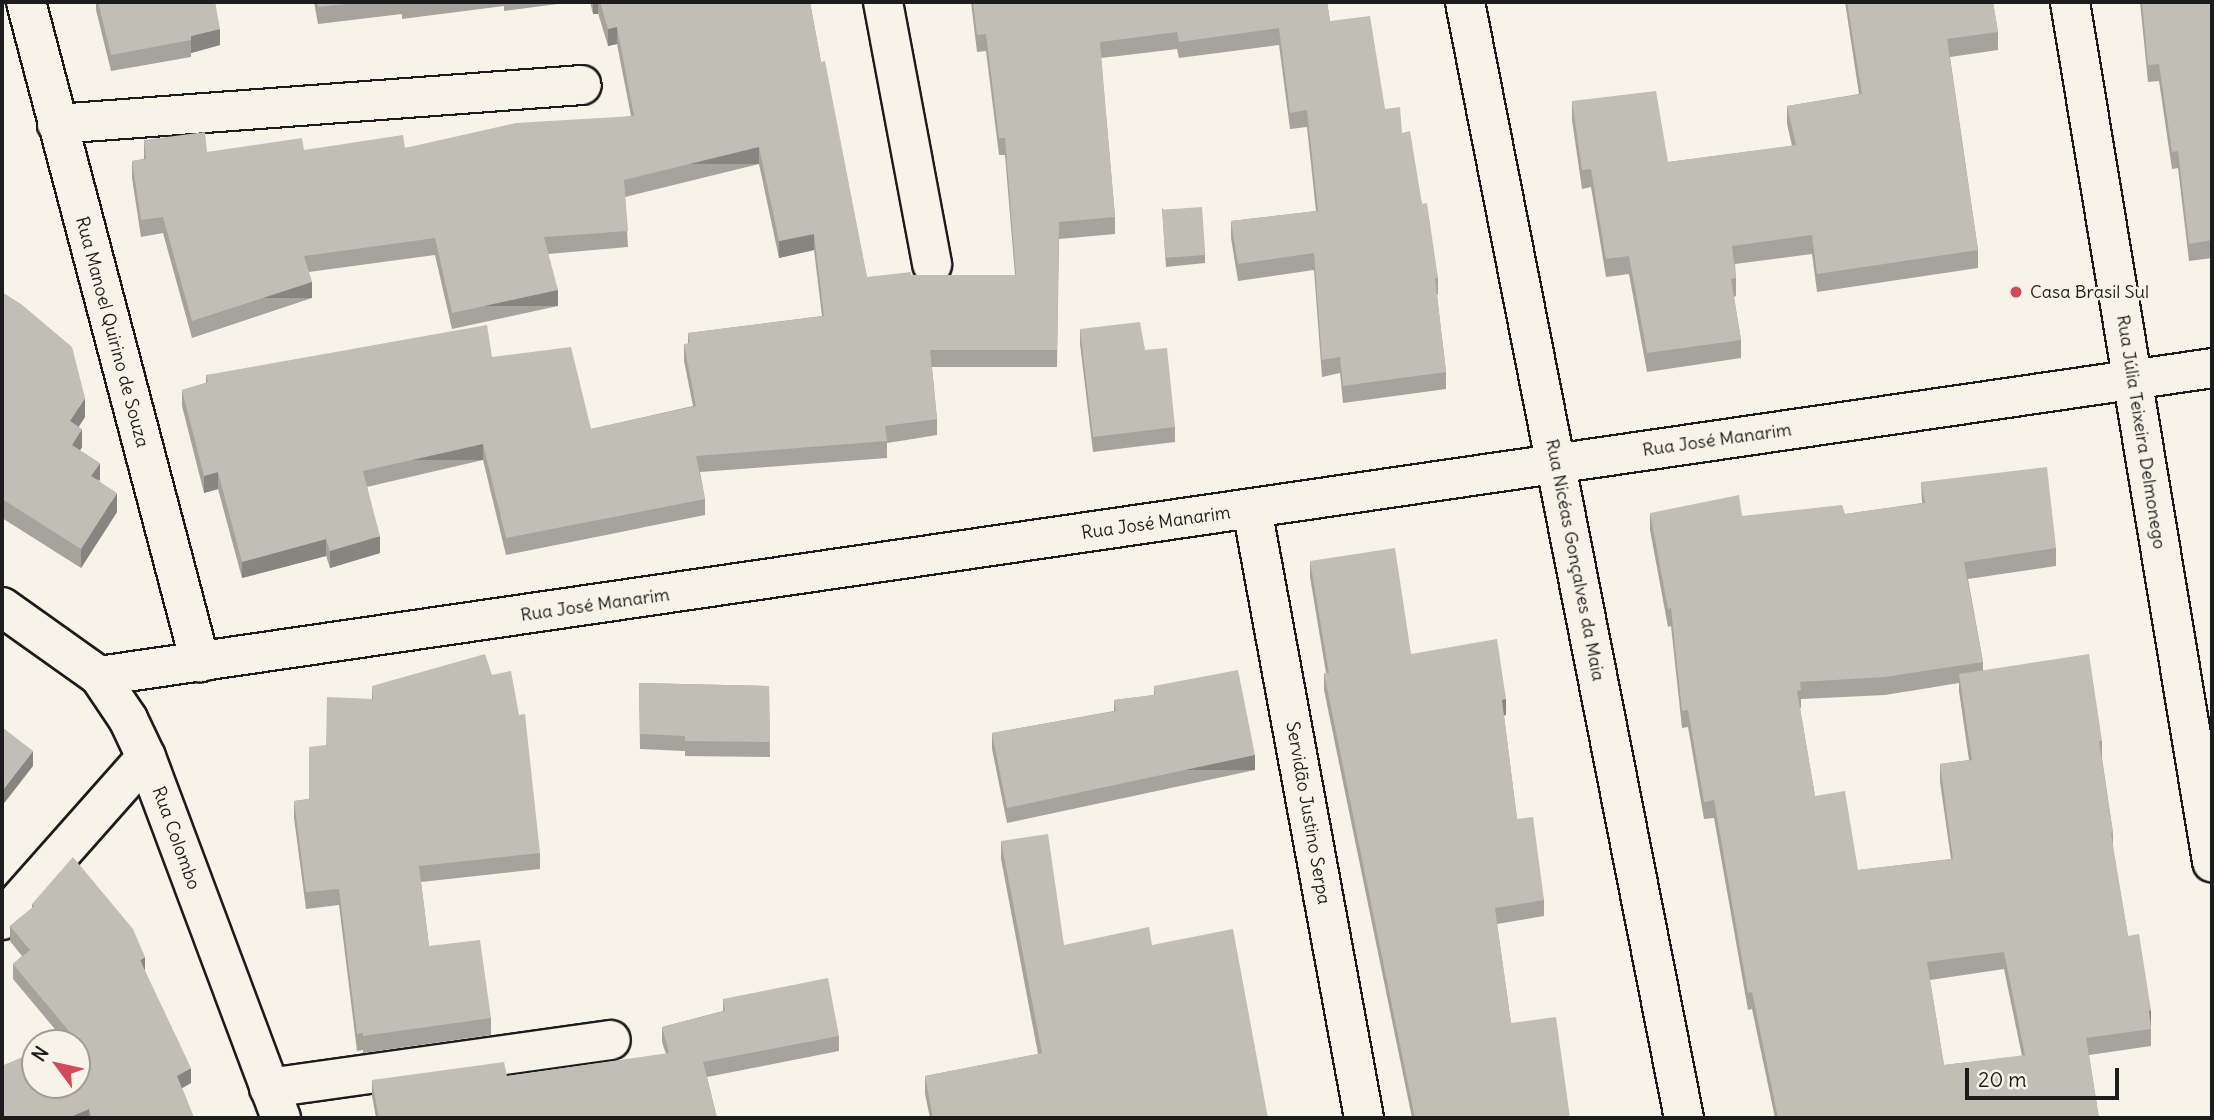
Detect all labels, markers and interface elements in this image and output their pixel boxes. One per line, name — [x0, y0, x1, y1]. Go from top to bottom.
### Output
street label: Rua Manoel Quirino de Souza — [71, 214, 153, 450]
place label: Casa Brasil Sul — [2030, 281, 2149, 303]
marker: Casa Brasil Sul — [2008, 284, 2024, 300]
street label: Rua Júlia Teixeira Delmonego — [2112, 313, 2170, 551]
street label: Rua José Manarim — [1641, 419, 1793, 461]
street label: Rua Nicéas Gonçalves da Maia — [1541, 437, 1609, 683]
street label: Rua José Manarim — [1080, 502, 1232, 544]
street label: Rua José Manarim — [519, 584, 671, 626]
street label: Servidão Justino Serpa — [1281, 720, 1335, 906]
street label: Rua Colombo — [147, 784, 205, 892]
north arrow — [21, 1029, 91, 1099]
text: N — [26, 1042, 54, 1066]
scale bar — [1969, 1054, 2123, 1098]
text: 20 m — [1978, 1066, 2027, 1093]

